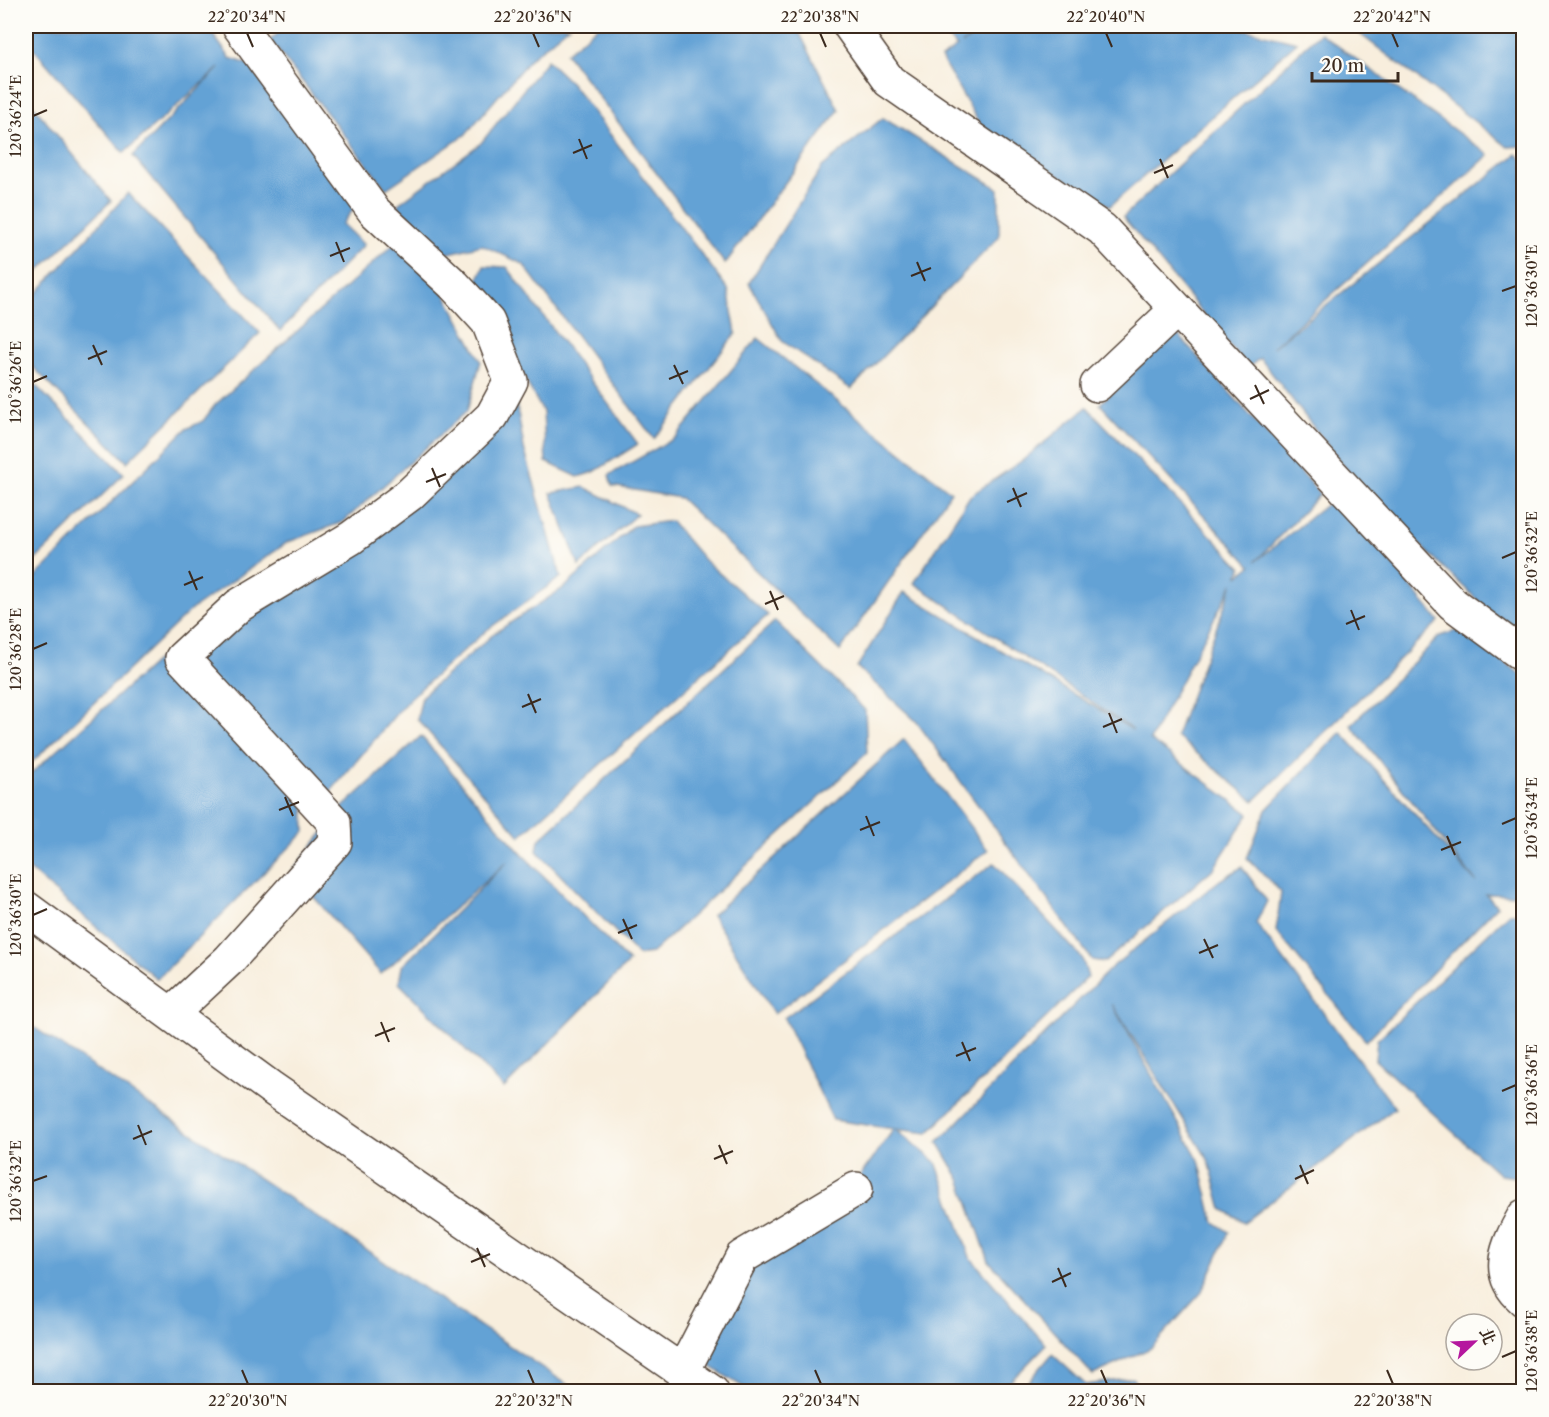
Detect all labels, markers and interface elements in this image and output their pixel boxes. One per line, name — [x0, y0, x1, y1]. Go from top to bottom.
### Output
text: 22°20'34"N — [208, 7, 286, 26]
text: 22°20'36"N — [494, 7, 572, 26]
text: 22°20'38"N — [781, 7, 859, 26]
text: 22°20'40"N — [1067, 7, 1145, 26]
text: 22°20'42"N — [1353, 7, 1431, 26]
scale bar — [1312, 45, 1398, 83]
text: 20 m — [1321, 55, 1365, 77]
text: 120°36'24"E — [6, 75, 25, 157]
text: 120°36'30"E — [1522, 244, 1541, 328]
text: 120°36'26"E — [6, 341, 25, 423]
text: 120°36'32"E — [1522, 511, 1541, 593]
text: 120°36'28"E — [6, 608, 25, 690]
text: 120°36'34"E — [1522, 777, 1541, 859]
text: 120°36'30"E — [6, 873, 25, 957]
text: 120°36'36"E — [1522, 1044, 1541, 1126]
text: 120°36'32"E — [6, 1140, 25, 1222]
text: 120°36'38"E — [1522, 1310, 1541, 1392]
north arrow — [1444, 1312, 1504, 1372]
text: 北 — [1475, 1325, 1500, 1347]
text: 22°20'30"N — [208, 1391, 288, 1410]
text: 22°20'32"N — [495, 1391, 573, 1410]
text: 22°20'34"N — [782, 1391, 860, 1410]
text: 22°20'36"N — [1068, 1391, 1146, 1410]
text: 22°20'38"N — [1354, 1391, 1432, 1410]

